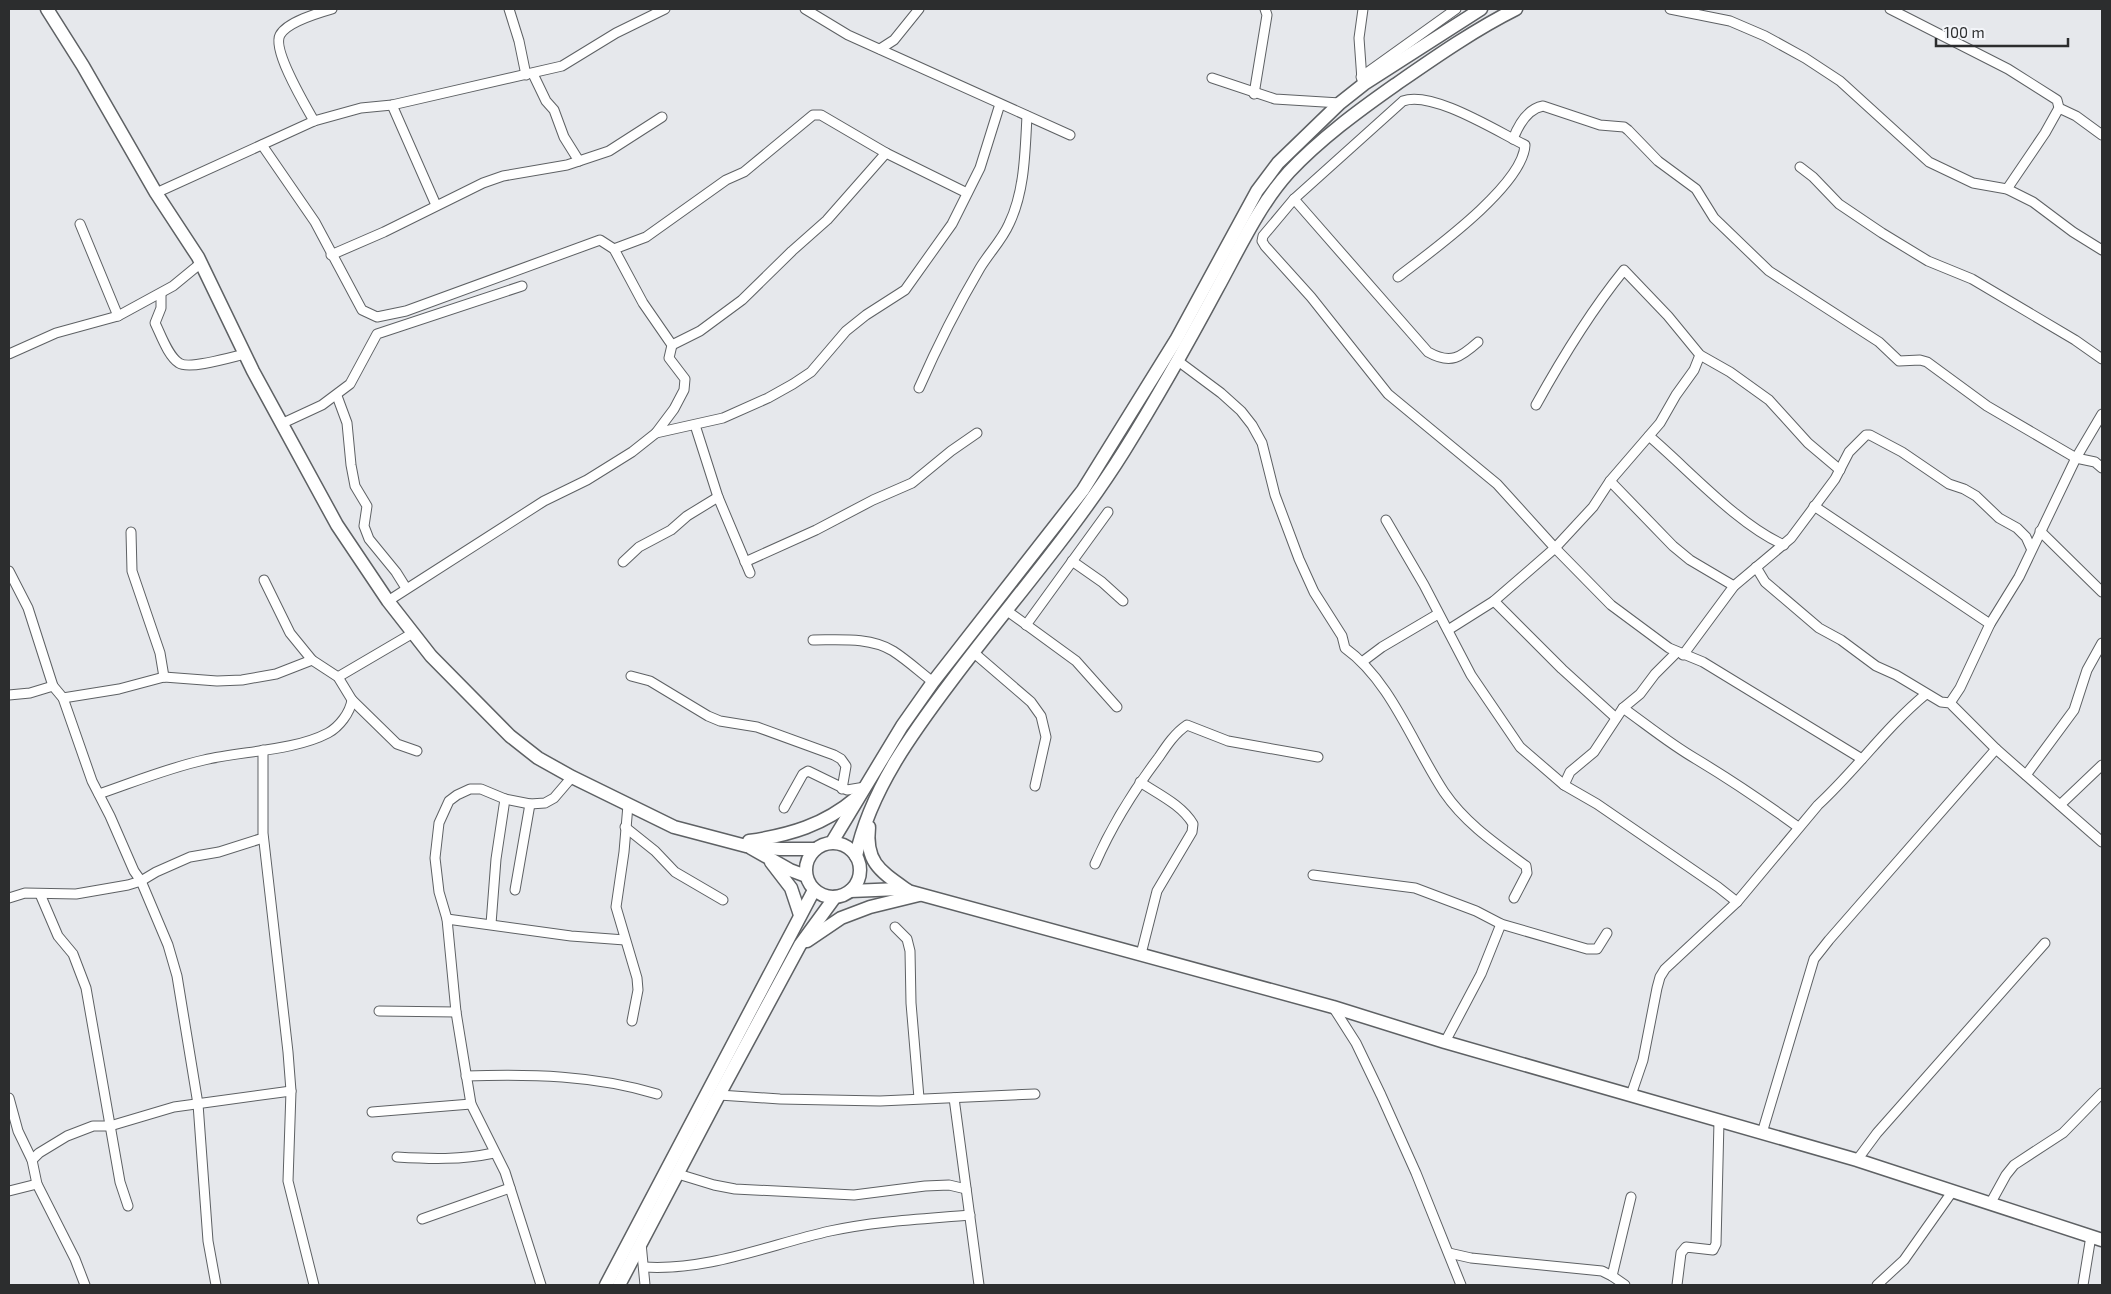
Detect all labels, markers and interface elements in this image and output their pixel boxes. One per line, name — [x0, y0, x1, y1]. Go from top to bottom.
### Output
scale bar — [1936, 15, 2068, 47]
text: 100 m — [1944, 23, 1985, 41]

